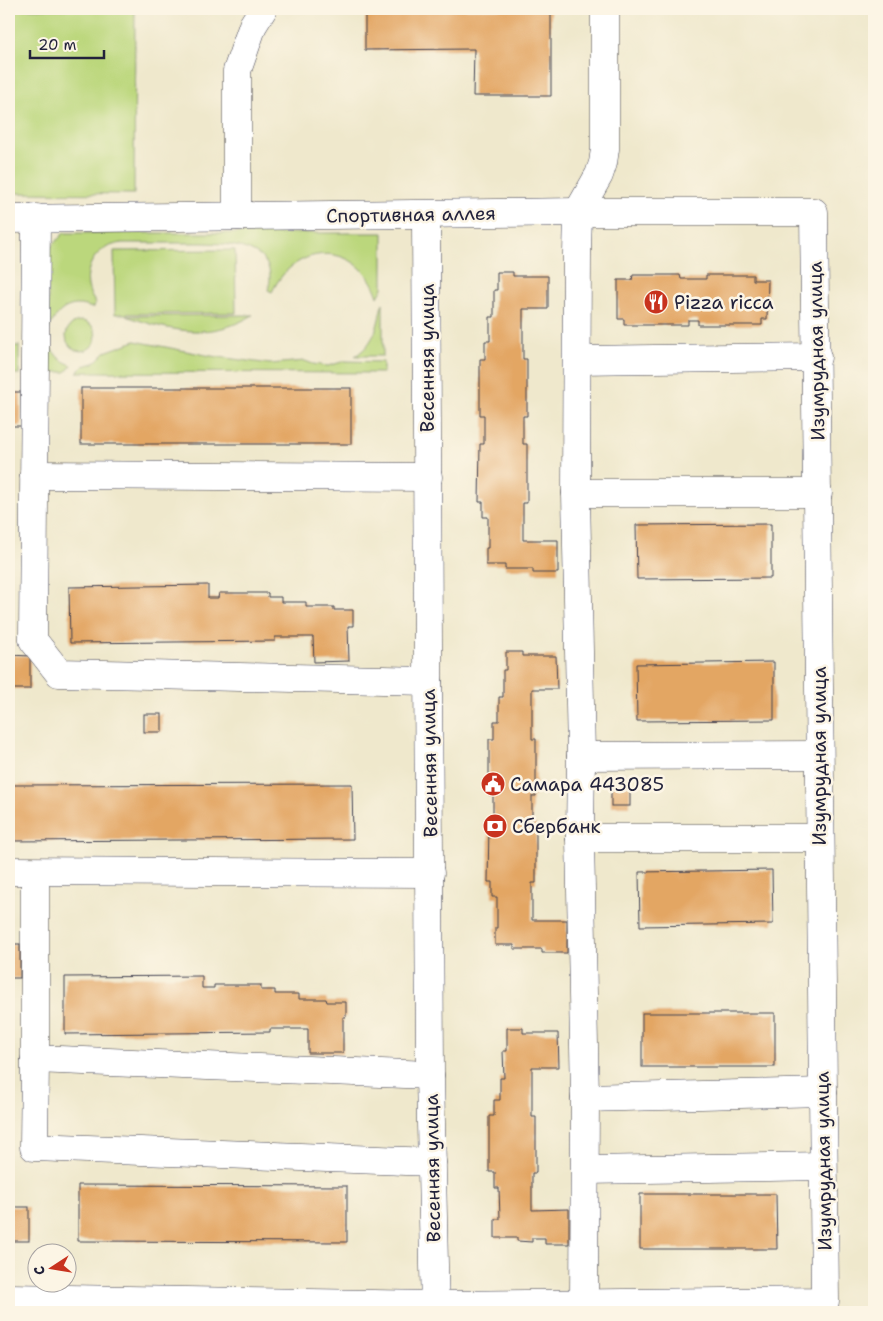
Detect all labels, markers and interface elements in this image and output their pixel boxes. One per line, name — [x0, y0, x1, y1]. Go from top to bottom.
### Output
scale bar — [30, 28, 104, 60]
text: 20 m — [38, 35, 77, 55]
street label: Спортивная аллея — [326, 201, 496, 228]
street label: Изумрудная улица — [802, 261, 831, 441]
street label: Весенняя улица — [415, 284, 440, 432]
restaurant icon: Pizza ricca — [643, 289, 669, 315]
place label: Pizza ricca — [674, 290, 774, 315]
street label: Изумрудная улица — [807, 666, 832, 846]
street label: Весенняя улица — [416, 688, 443, 837]
public building icon: Самара 443085 — [480, 771, 506, 797]
place label: Самара 443085 — [510, 772, 664, 797]
bank icon: Сбербанк — [482, 813, 508, 839]
place label: Сбербанк — [512, 814, 601, 839]
street label: Изумрудная улица — [809, 1071, 838, 1251]
street label: Весенняя улица — [419, 1093, 446, 1242]
north arrow — [28, 1244, 78, 1294]
text: С — [30, 1265, 49, 1277]

